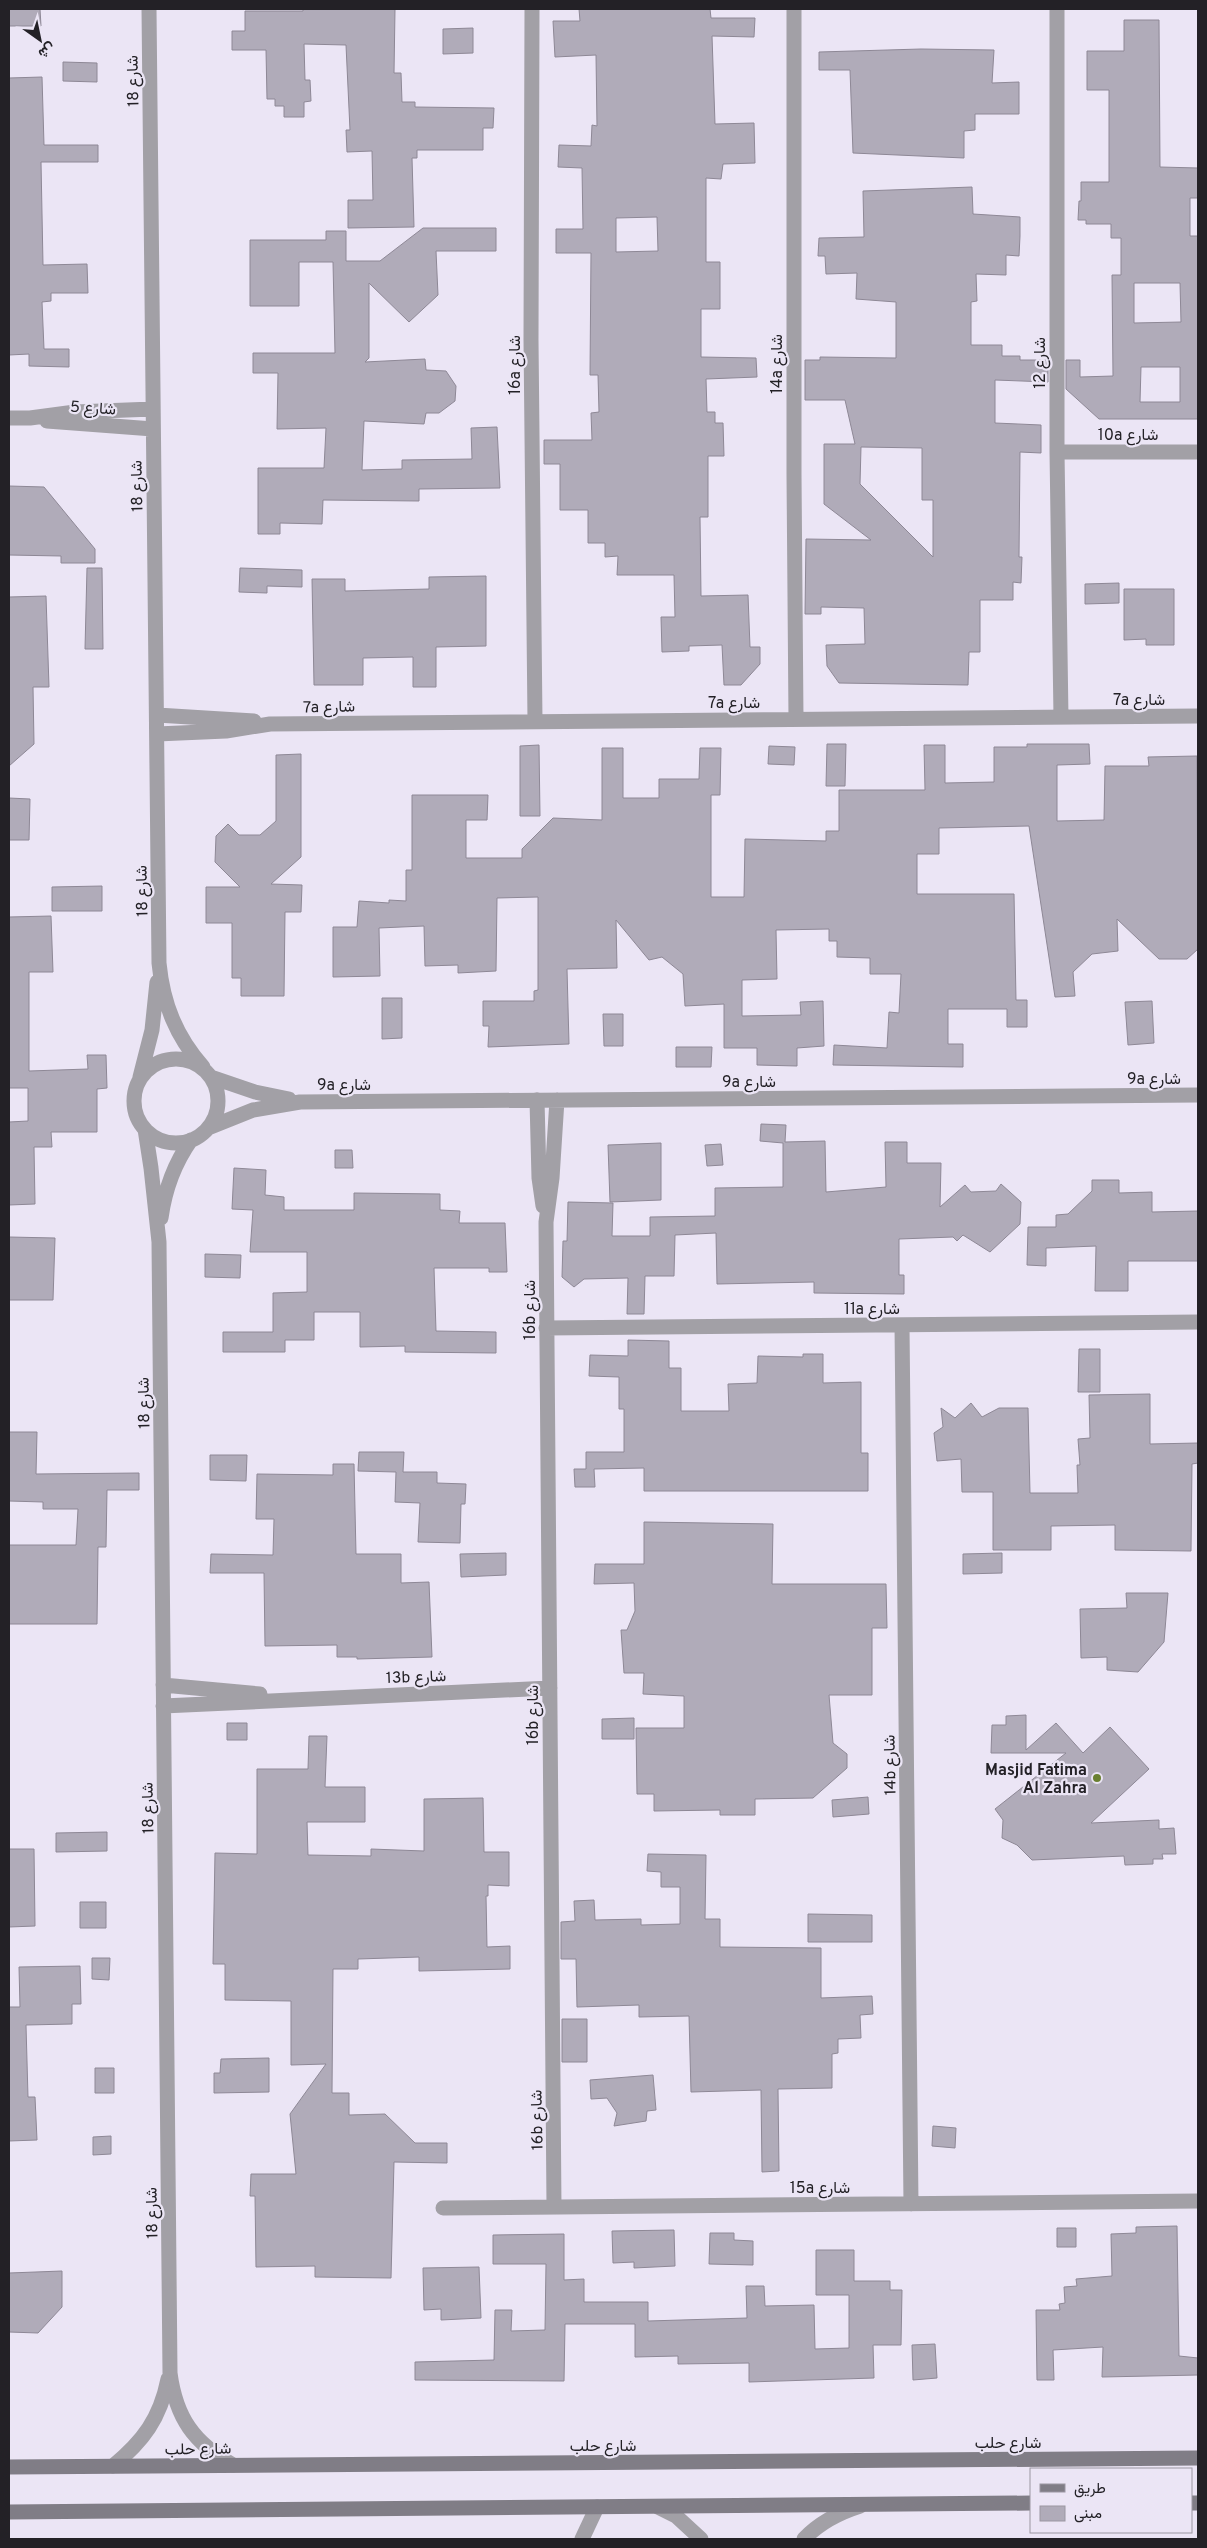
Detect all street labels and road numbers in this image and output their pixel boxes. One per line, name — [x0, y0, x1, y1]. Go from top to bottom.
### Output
street label: شارع 18 — [124, 55, 144, 107]
street label: 14a شارع — [768, 334, 788, 394]
street label: 16a شارع — [506, 335, 526, 395]
street label: شارع 12 — [1031, 337, 1051, 389]
street label: شارع 5 — [69, 397, 116, 421]
street label: 10a شارع — [1098, 426, 1158, 446]
street label: شارع 18 — [128, 460, 148, 512]
street label: 7a شارع — [1113, 691, 1165, 711]
street label: 7a شارع — [708, 694, 760, 714]
street label: 7a شارع — [303, 698, 355, 718]
street label: شارع 18 — [133, 865, 153, 917]
street label: 9a شارع — [1127, 1070, 1181, 1090]
street label: 9a شارع — [722, 1073, 776, 1093]
street label: 9a شارع — [317, 1076, 371, 1096]
street label: 16b شارع — [521, 1280, 541, 1340]
street label: 11a شارع — [844, 1300, 900, 1320]
street label: شارع 18 — [135, 1377, 155, 1429]
street label: 13b شارع — [385, 1667, 447, 1689]
street label: 16b شارع — [524, 1685, 544, 1745]
street label: 14b شارع — [880, 1735, 902, 1795]
street label: شارع 18 — [139, 1782, 159, 1834]
street label: 16b شارع — [527, 2090, 549, 2150]
street label: 15a شارع — [790, 2179, 850, 2199]
street label: شارع 18 — [143, 2187, 163, 2239]
street label: شارع حلب — [975, 2434, 1041, 2454]
street label: شارع حلب — [570, 2437, 636, 2457]
street label: شارع حلب — [165, 2439, 232, 2461]

